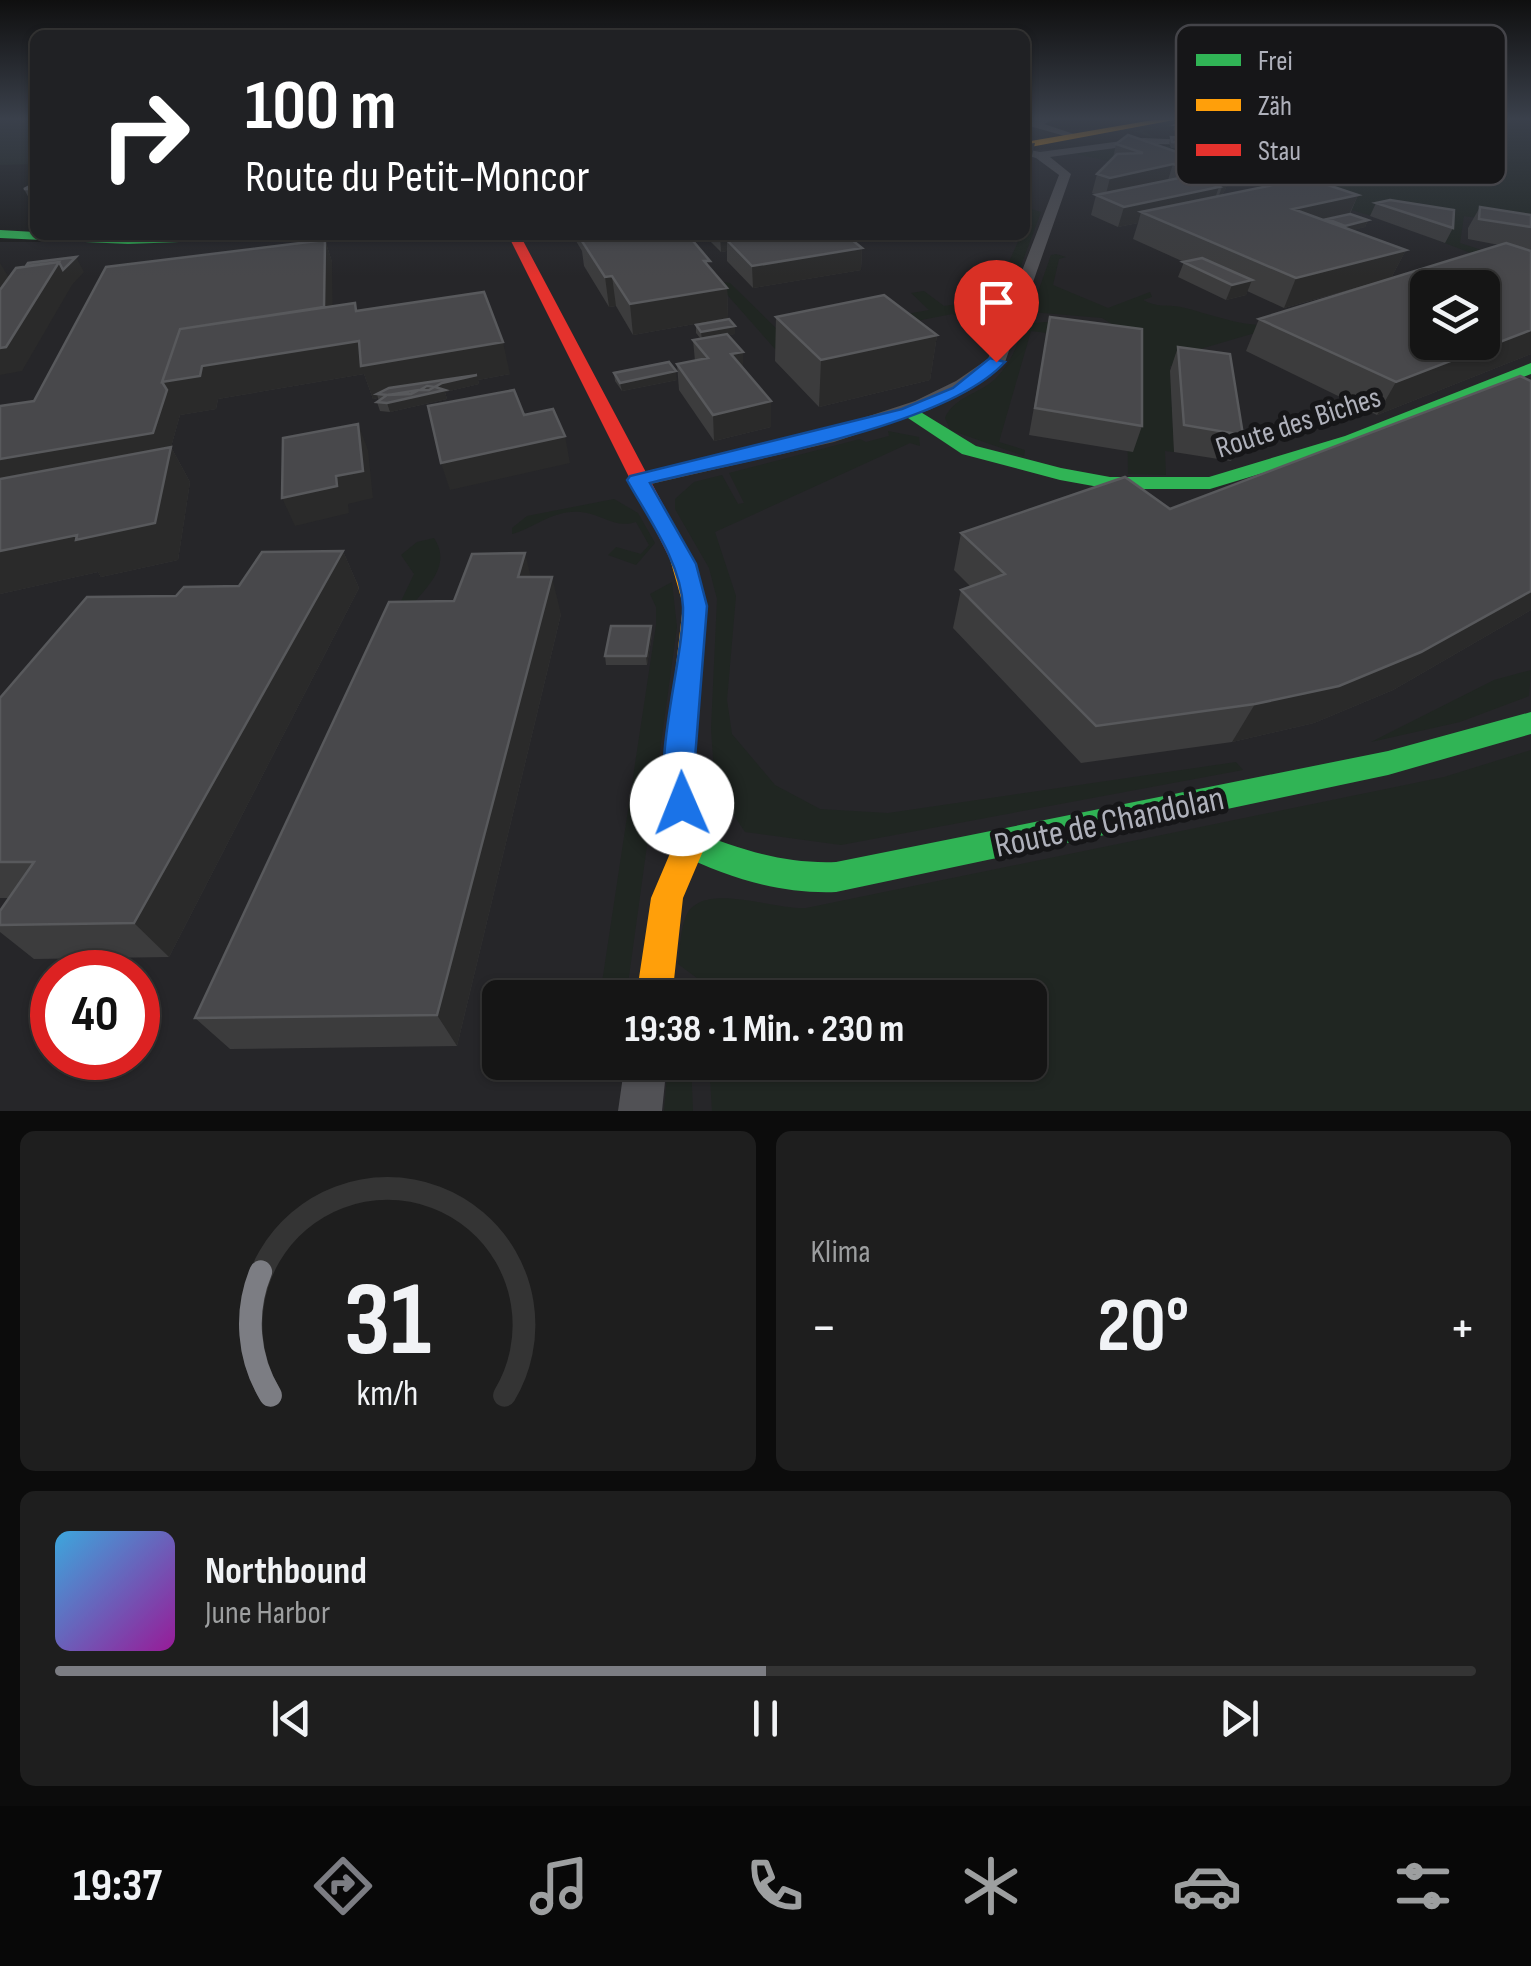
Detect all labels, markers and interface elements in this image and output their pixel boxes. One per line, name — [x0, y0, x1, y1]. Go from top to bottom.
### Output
legend — [1176, 25, 1506, 185]
text: Frei — [1258, 45, 1293, 78]
text: 100 m — [245, 65, 396, 149]
icon: right — [80, 70, 210, 200]
text: Zäh — [1258, 90, 1292, 123]
text: Stau — [1258, 135, 1301, 168]
text: Route du Petit-Moncor — [245, 150, 589, 205]
pin — [954, 260, 1039, 363]
map controls — [1410, 270, 1500, 360]
button: layers — [1410, 270, 1500, 360]
icon: arrive — [969, 275, 1024, 330]
street label: Route des Biches — [1211, 379, 1385, 466]
position arrow — [630, 752, 734, 856]
street label: Route de Chandolan — [991, 777, 1228, 868]
speed limit sign: 40 — [30, 950, 160, 1080]
text: 19:38 · 1 Min. · 230 m — [625, 1007, 904, 1052]
text: Klima — [811, 1233, 871, 1272]
text: 31 — [344, 1259, 431, 1384]
text: 20° — [1097, 1282, 1189, 1373]
text: − — [811, 1295, 837, 1362]
text: + — [1449, 1295, 1476, 1362]
text: km/h — [357, 1373, 419, 1416]
text: Northbound — [205, 1549, 367, 1594]
text: June Harbor — [205, 1594, 330, 1633]
icon: previous — [264, 1691, 319, 1746]
icon: pause — [738, 1691, 793, 1746]
icon: next — [1212, 1691, 1267, 1746]
icon: directions — [308, 1851, 378, 1921]
icon: music — [524, 1851, 594, 1921]
icon: phone — [740, 1851, 810, 1921]
icon: climate — [956, 1851, 1026, 1921]
icon: car — [1172, 1851, 1242, 1921]
icon: filters — [1388, 1851, 1458, 1921]
text: 19:37 — [73, 1859, 162, 1914]

